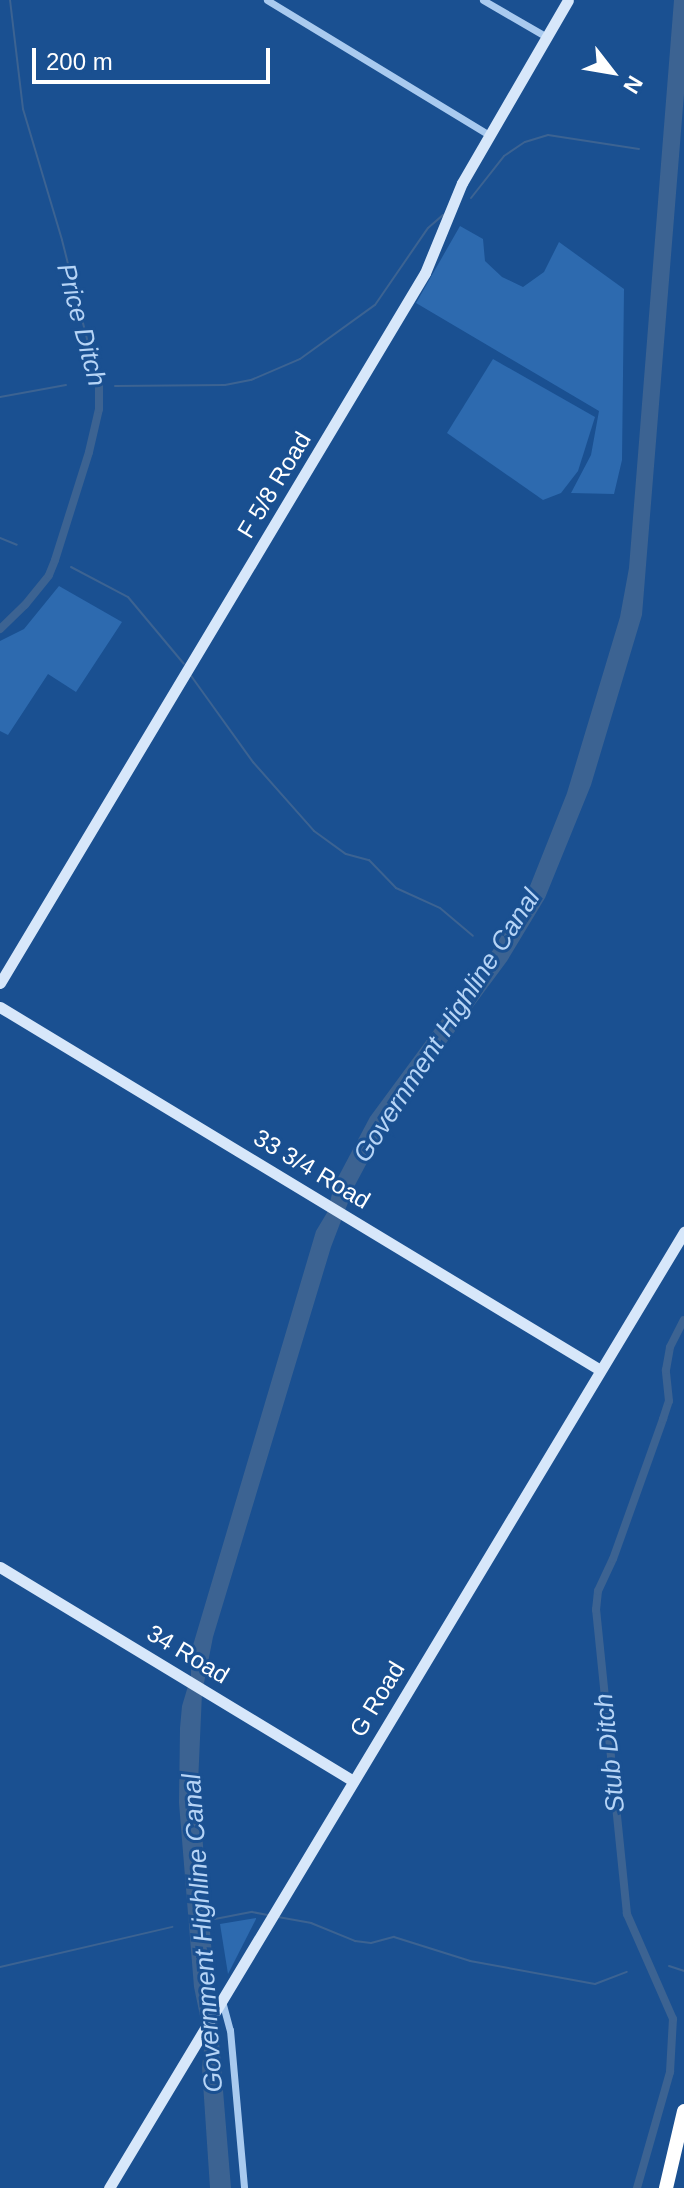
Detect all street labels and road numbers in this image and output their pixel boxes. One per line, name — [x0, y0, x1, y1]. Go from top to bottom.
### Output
street label: F 5/8 Road — [231, 427, 317, 543]
street label: 33 3/4 Road — [249, 1123, 375, 1215]
street label: 34 Road — [142, 1618, 234, 1690]
street label: G Road — [343, 1656, 411, 1742]

